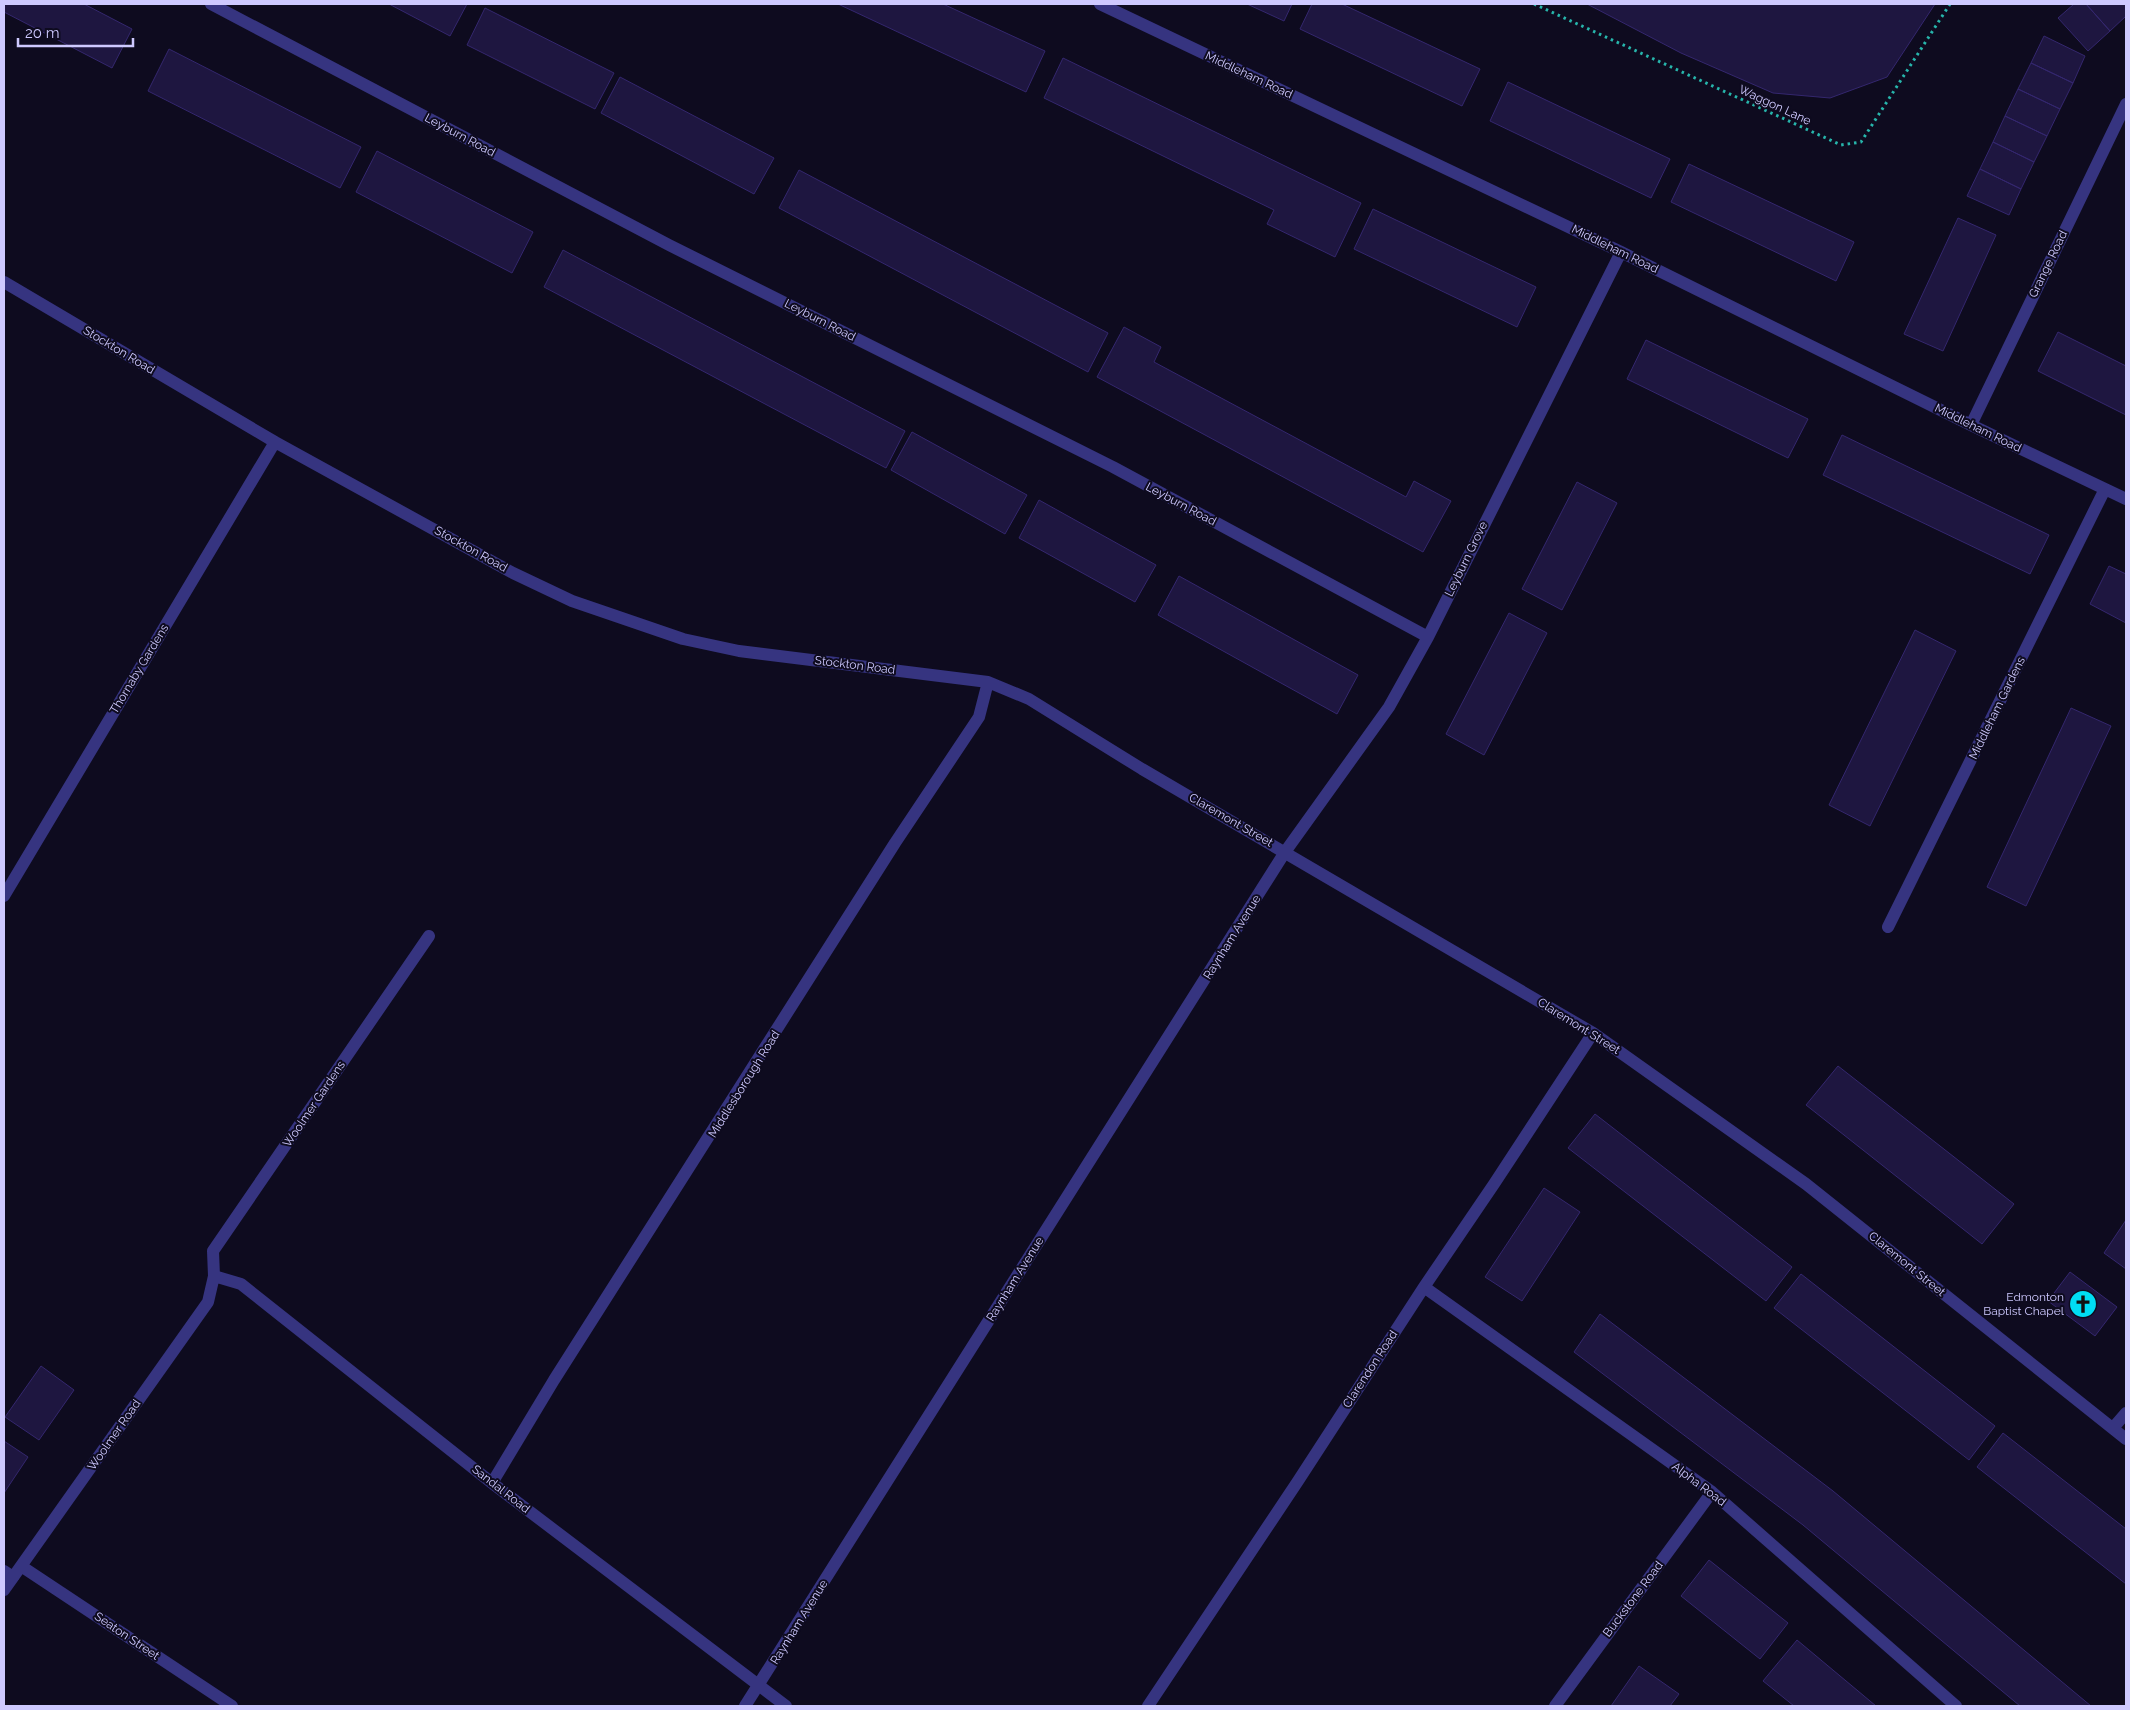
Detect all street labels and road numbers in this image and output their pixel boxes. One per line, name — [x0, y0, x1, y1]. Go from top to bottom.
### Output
street label: Middleham Road — [1203, 49, 1295, 101]
street label: Waggon Lane — [1737, 82, 1813, 128]
street label: Leyburn Road — [422, 111, 498, 159]
street label: Middleham Road — [1569, 222, 1661, 276]
street label: Grange Road — [2026, 228, 2070, 300]
street label: Leyburn Road — [782, 296, 858, 344]
street label: Stockton Road — [81, 323, 157, 377]
street label: Middleham Road — [1932, 401, 2024, 455]
street label: Leyburn Road — [1143, 480, 1219, 528]
street label: Leyburn Grove — [1442, 519, 1490, 599]
street label: Stockton Road — [432, 523, 510, 575]
street label: Thornaby Gardens — [107, 621, 171, 716]
street label: Stockton Road — [814, 653, 896, 677]
street label: Middleham Gardens — [1966, 654, 2028, 762]
street label: Claremont Street — [1187, 790, 1275, 850]
street label: Raynham Avenue — [1200, 892, 1264, 982]
street label: Claremont Street — [1535, 995, 1623, 1057]
street label: Middlesborough Road — [705, 1028, 783, 1140]
street label: Woolmer Gardens — [280, 1058, 348, 1150]
street label: Claremont Street — [1866, 1229, 1948, 1299]
street label: Raynham Avenue — [983, 1234, 1047, 1324]
street label: Clarendon Road — [1340, 1328, 1400, 1410]
street label: Woolmer Road — [84, 1397, 144, 1473]
street label: Alpha Road — [1669, 1459, 1729, 1509]
street label: Sandal Road — [469, 1462, 533, 1516]
street label: Buckstone Road — [1600, 1559, 1666, 1639]
street label: Raynham Avenue — [767, 1577, 831, 1667]
street label: Seaton Street — [92, 1609, 162, 1663]

